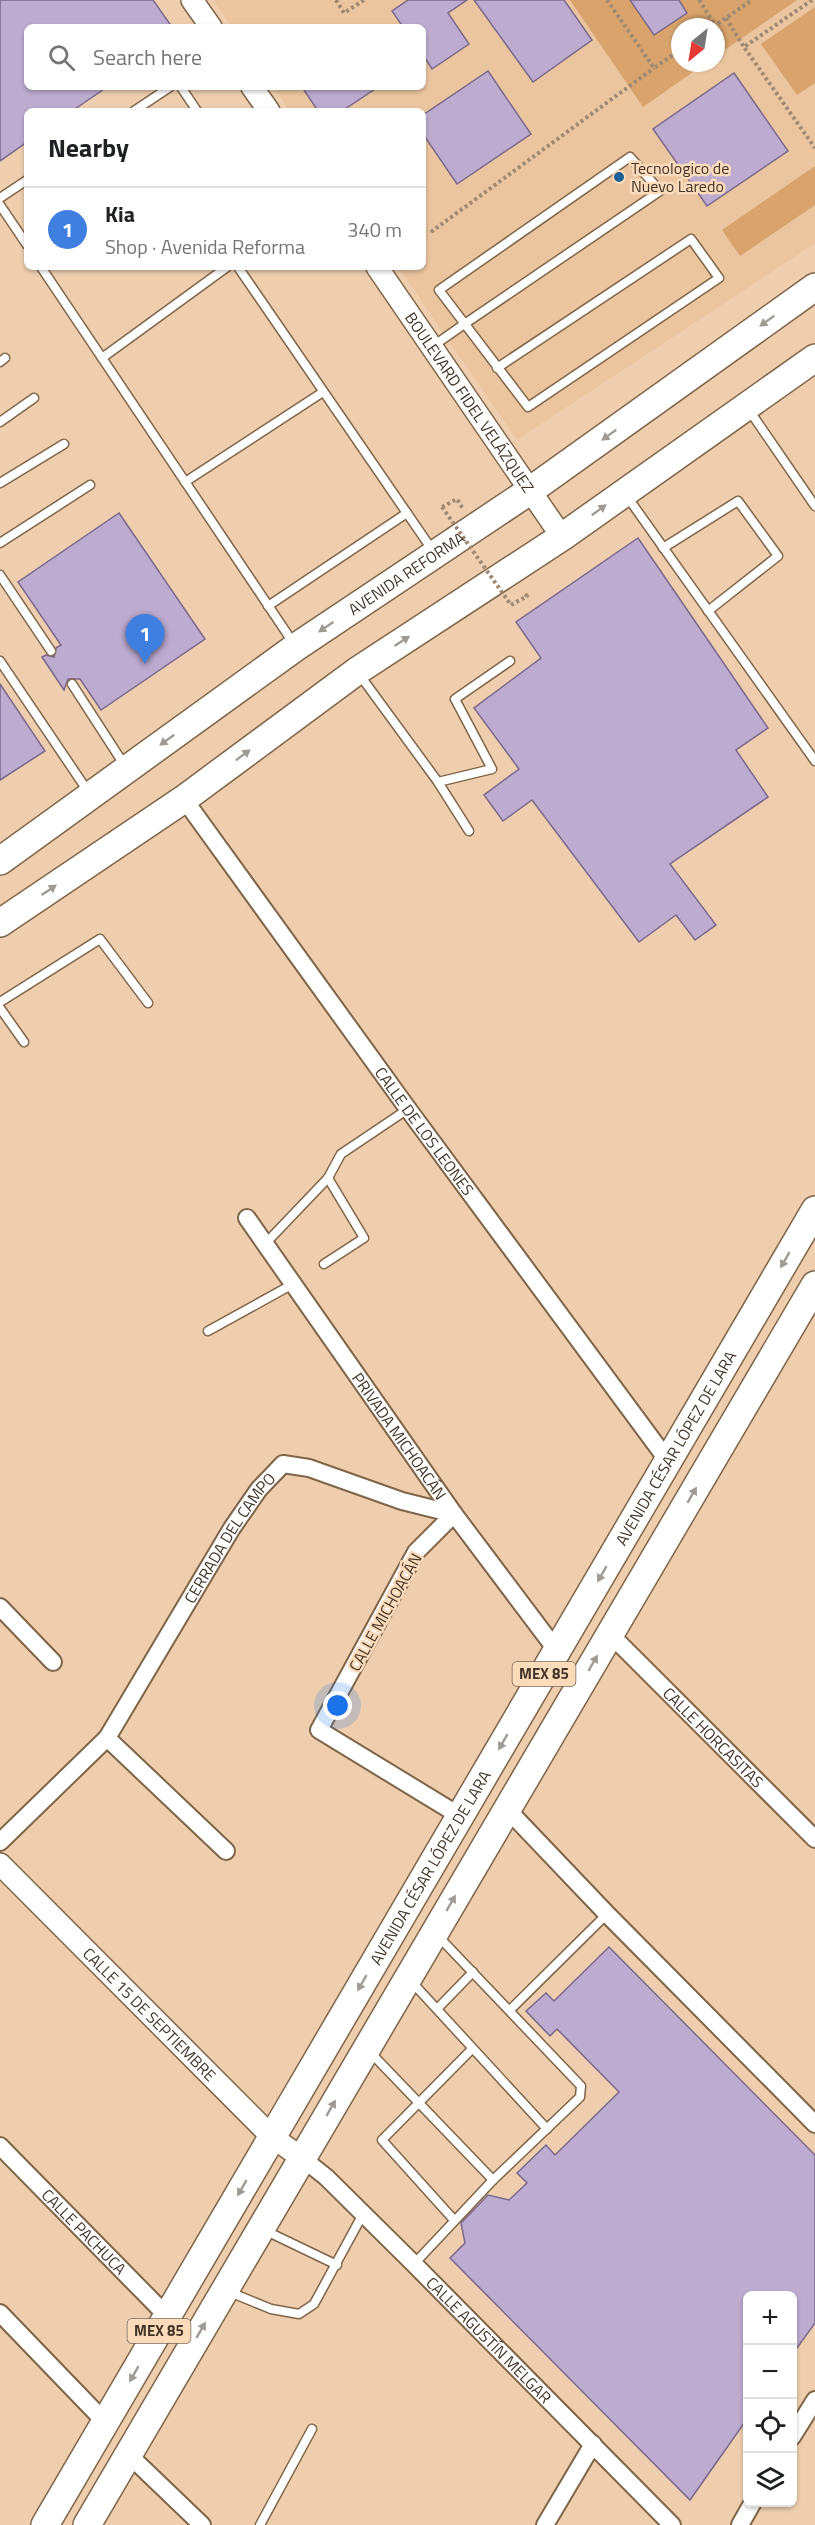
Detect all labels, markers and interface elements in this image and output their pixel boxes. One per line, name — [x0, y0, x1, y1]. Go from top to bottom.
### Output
north arrow — [671, 18, 725, 72]
search box — [24, 24, 426, 90]
text: Search here — [93, 40, 202, 74]
icon: search — [45, 41, 78, 74]
text: Nearby — [48, 128, 129, 167]
place label: Tecnologico de Nuevo Laredo — [631, 156, 729, 198]
marker: Tecnologico de Nuevo Laredo — [612, 170, 626, 184]
text: Kia — [105, 197, 135, 231]
text: 1 — [62, 214, 73, 245]
text: 340 m — [347, 214, 402, 245]
text: Shop · Avenida Reforma — [105, 231, 305, 262]
street label: BOULEVARD FIDEL VELÁZQUEZ — [399, 307, 540, 497]
one-way arrow — [760, 315, 776, 327]
one-way arrow — [601, 428, 616, 440]
one-way arrow — [591, 504, 607, 516]
street label: AVENIDA REFORMA — [343, 525, 470, 621]
pin: 1 — [126, 614, 164, 664]
one-way arrow — [318, 621, 334, 632]
one-way arrow — [393, 636, 410, 647]
one-way arrow — [160, 734, 176, 746]
one-way arrow — [235, 749, 251, 761]
one-way arrow — [40, 884, 56, 896]
street label: CALLE DE LOS LEONES — [369, 1062, 480, 1200]
one-way arrow — [781, 1252, 791, 1269]
street label: AVENIDA CÉSAR LÓPEZ DE LARA — [609, 1346, 742, 1550]
street label: PRIVADA MICHOACÁN — [346, 1367, 452, 1505]
street label: CERRADA DEL CAMPO — [178, 1467, 281, 1608]
one-way arrow — [686, 1487, 697, 1503]
street label: CALLE MICHOACÁN — [343, 1549, 427, 1675]
one-way arrow — [597, 1566, 607, 1583]
one-way arrow — [587, 1655, 598, 1671]
road number: MEX 85 — [512, 1662, 576, 1686]
street label: CALLE HORCASITAS — [657, 1681, 769, 1793]
your location — [323, 1691, 352, 1720]
one-way arrow — [498, 1734, 509, 1750]
street label: AVENIDA CÉSAR LÓPEZ DE LARA — [364, 1765, 497, 1969]
one-way arrow — [446, 1895, 457, 1911]
street label: CALLE 15 DE SEPTIEMBRE — [77, 1942, 222, 2087]
one-way arrow — [357, 1975, 368, 1991]
one-way arrow — [326, 2100, 337, 2116]
one-way arrow — [238, 2179, 248, 2196]
street label: CALLE PACHUCA — [36, 2183, 132, 2280]
street label: CALLE AGUSTÍN MELGAR — [421, 2271, 557, 2409]
map controls — [743, 2291, 797, 2507]
button: + — [743, 2291, 797, 2345]
road number: MEX 85 — [128, 2319, 190, 2343]
one-way arrow — [196, 2321, 206, 2338]
button: − — [743, 2345, 797, 2399]
one-way arrow — [128, 2366, 139, 2382]
button: locate — [743, 2399, 797, 2453]
button: layers — [743, 2453, 797, 2507]

